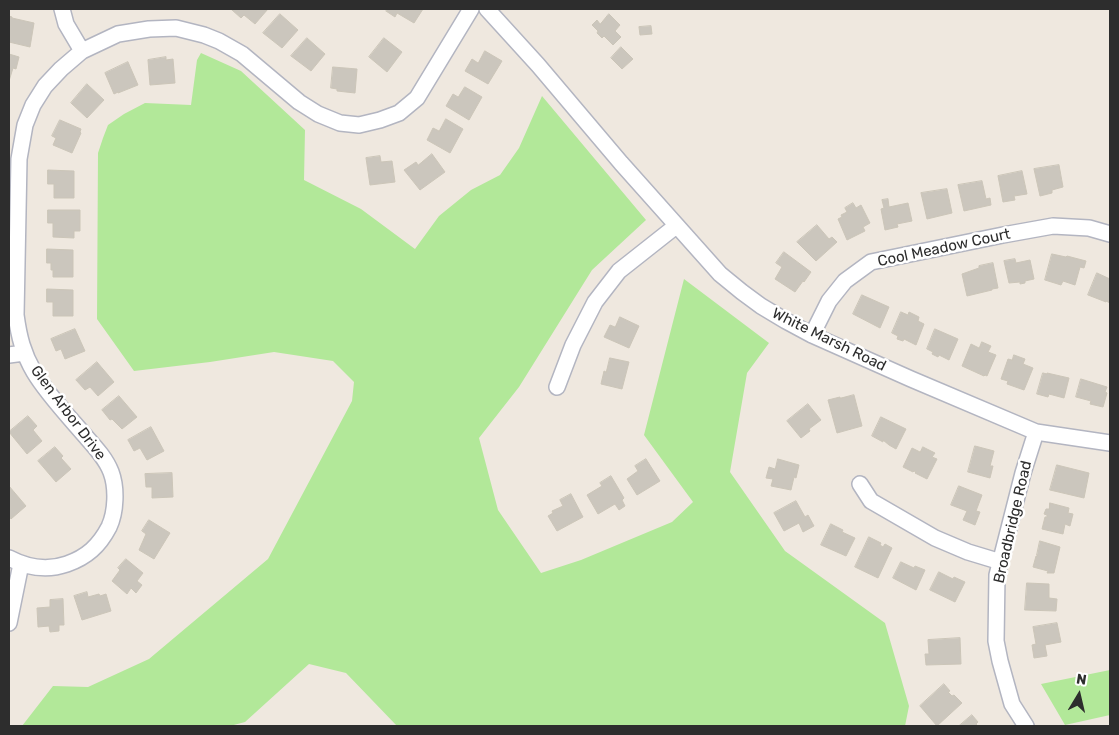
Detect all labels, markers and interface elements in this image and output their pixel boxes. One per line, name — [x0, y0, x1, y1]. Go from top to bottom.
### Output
street label: Cool Meadow Court — [876, 225, 1012, 271]
street label: White Marsh Road — [769, 305, 889, 375]
street label: Glen Arbor Drive — [27, 362, 109, 464]
street label: Broadbridge Road — [990, 459, 1036, 585]
north arrow — [1054, 670, 1104, 720]
text: N — [1075, 671, 1088, 689]

